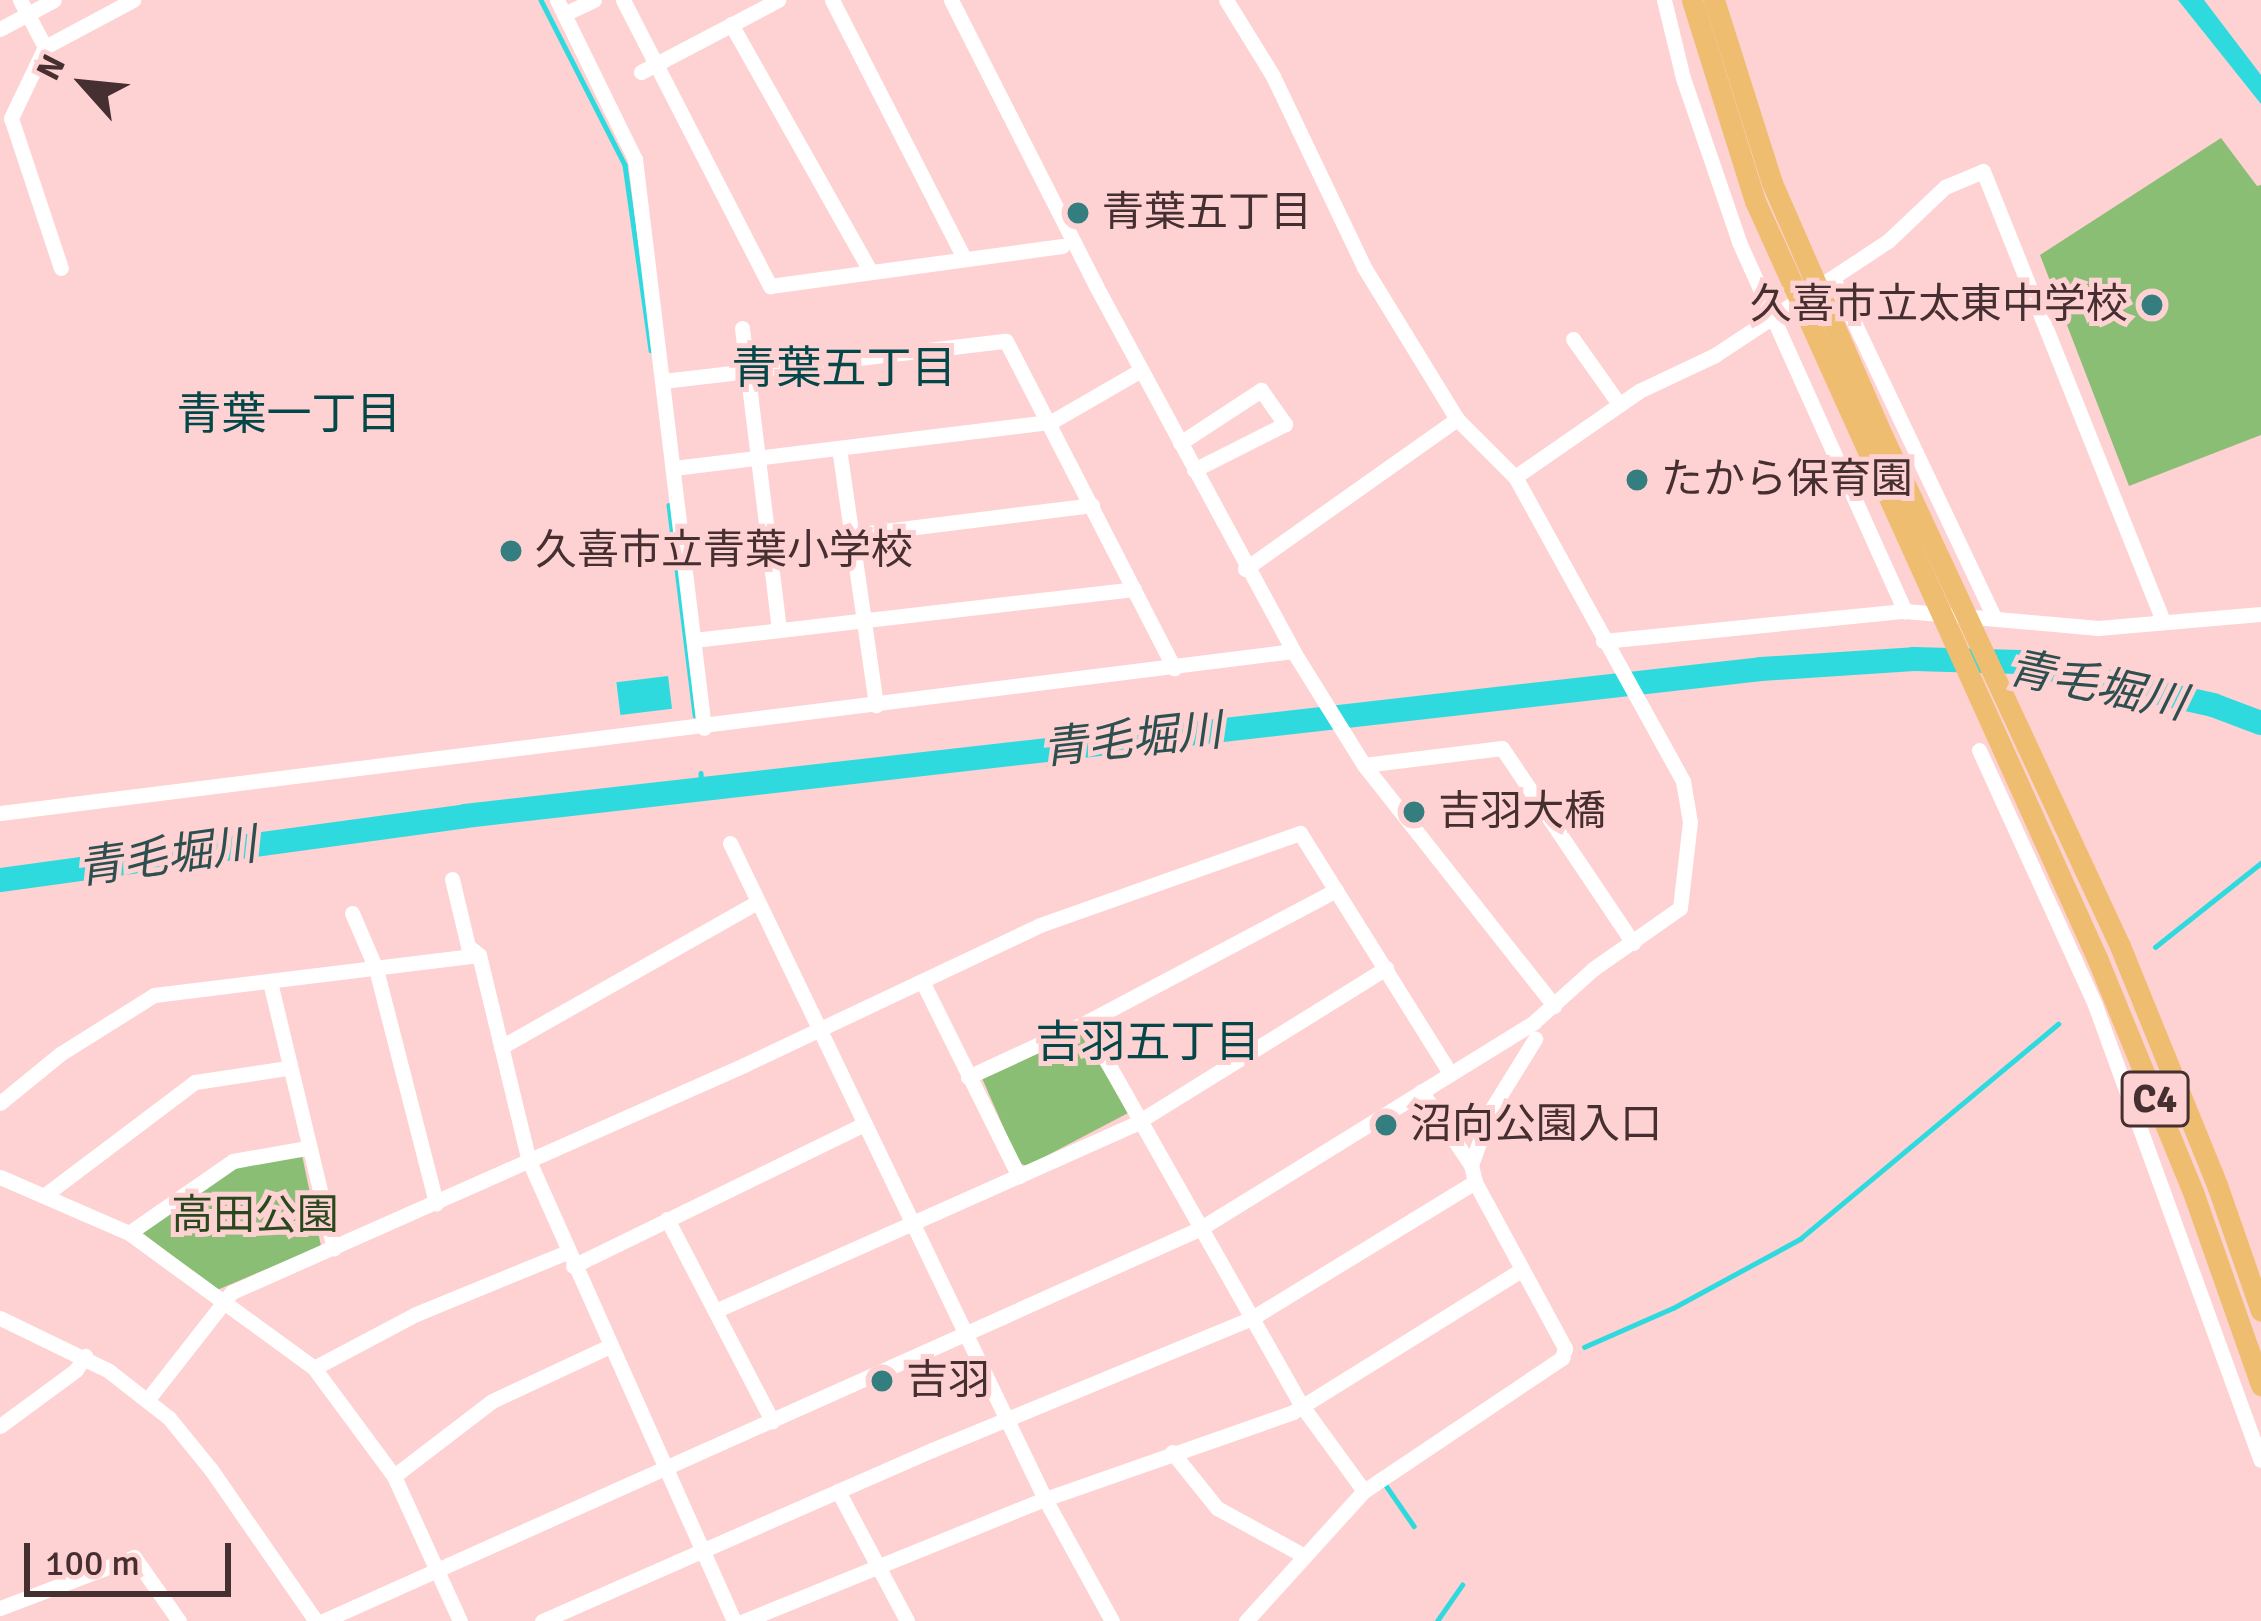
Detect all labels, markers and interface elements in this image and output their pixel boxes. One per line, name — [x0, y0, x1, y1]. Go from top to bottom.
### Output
north arrow — [24, 24, 144, 144]
text: N — [28, 48, 75, 87]
place label: 青葉五丁目 — [1102, 188, 1312, 238]
marker: 青葉五丁目 — [1065, 200, 1091, 226]
place label: 久喜市立太東中学校 — [1750, 280, 2128, 330]
marker: 久喜市立太東中学校 — [2139, 292, 2165, 318]
district label: 青葉五丁目 — [732, 342, 956, 396]
district label: 青葉一丁目 — [177, 388, 401, 442]
place label: たから保育園 — [1661, 455, 1913, 505]
marker: たから保育園 — [1624, 467, 1650, 493]
place label: 久喜市立青葉小学校 — [535, 526, 913, 576]
marker: 久喜市立青葉小学校 — [498, 538, 524, 564]
water label: 青毛堀川 — [2003, 641, 2191, 731]
water label: 青毛堀川 — [1040, 704, 1224, 776]
place label: 吉羽大橋 — [1438, 787, 1606, 837]
marker: 吉羽大橋 — [1401, 799, 1427, 825]
water label: 青毛堀川 — [74, 818, 260, 896]
district label: 吉羽五丁目 — [1036, 1016, 1260, 1070]
road number: C4 — [2119, 1066, 2191, 1132]
place label: 沼向公園入口 — [1410, 1100, 1662, 1150]
marker: 沼向公園入口 — [1373, 1112, 1399, 1138]
park label: 高田公園 — [171, 1191, 339, 1241]
place label: 吉羽 — [906, 1356, 990, 1406]
marker: 吉羽 — [869, 1368, 895, 1394]
scale bar — [30, 1519, 237, 1593]
text: 100 m — [45, 1541, 140, 1586]

